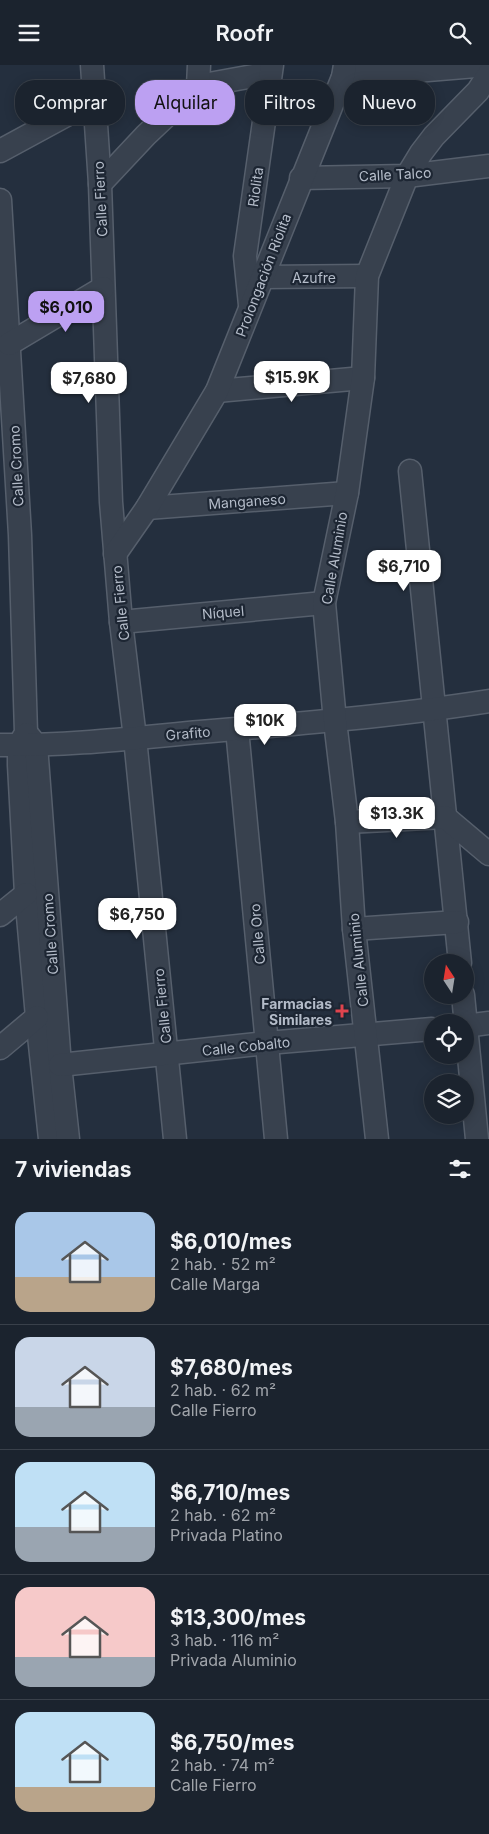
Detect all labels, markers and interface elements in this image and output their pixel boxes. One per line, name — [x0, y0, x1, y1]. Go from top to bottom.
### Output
icon: menu — [15, 19, 43, 47]
icon: search — [446, 19, 474, 47]
text: Roofr — [215, 20, 274, 46]
chip: Comprar — [15, 80, 125, 125]
chip: Alquilar — [135, 80, 235, 125]
chip: Filtros — [245, 80, 334, 125]
chip: Nuevo — [344, 80, 435, 125]
street label: Calle Fierro — [90, 161, 110, 237]
street label: Calle Talco — [358, 164, 432, 184]
street label: Riolita — [244, 166, 266, 208]
street label: Prolongación Riolita — [232, 211, 294, 339]
street label: Azufre — [292, 269, 336, 286]
pin: $6,010 — [25, 291, 107, 333]
text: $6,010 — [39, 297, 93, 317]
pin: $7,680 — [48, 361, 130, 404]
pin: $15.9K — [251, 361, 333, 403]
text: $15.9K — [265, 367, 319, 387]
text: $7,680 — [62, 368, 116, 388]
street label: Calle Cromo — [5, 425, 27, 507]
street label: Manganeso — [208, 490, 286, 512]
street label: Calle Aluminio — [317, 510, 351, 606]
pin: $6,710 — [363, 549, 445, 592]
text: $6,710 — [378, 556, 430, 576]
street label: Calle Fierro — [108, 564, 132, 642]
street label: Níquel — [201, 602, 245, 622]
pin: $10K — [235, 703, 295, 746]
text: $10K — [245, 710, 285, 730]
street label: Grafito — [165, 723, 211, 743]
pin: $13.3K — [356, 797, 438, 839]
text: $13.3K — [370, 803, 424, 823]
street label: Calle Cromo — [39, 893, 61, 975]
pin: $6,750 — [96, 897, 178, 940]
street label: Calle Oro — [246, 903, 268, 965]
text: $6,750 — [109, 904, 165, 924]
street label: Calle Aluminio — [345, 912, 371, 1008]
north arrow — [424, 954, 474, 1004]
map controls — [424, 954, 474, 1124]
street label: Calle Fierro — [150, 967, 174, 1045]
place label: Farmacias Similares — [261, 995, 332, 1028]
marker: Farmacias Similares — [336, 1005, 348, 1017]
button: locate — [424, 1014, 474, 1064]
street label: Calle Cobalto — [201, 1033, 291, 1059]
button: layers — [424, 1074, 474, 1124]
icon: filters — [446, 1155, 474, 1183]
text: 7 viviendas — [15, 1157, 132, 1182]
text: $6,010/mes — [170, 1229, 292, 1254]
icon: home — [55, 1232, 115, 1292]
text: 2 hab. · 52 m² — [170, 1254, 276, 1274]
text: Calle Marga — [170, 1274, 260, 1294]
text: $7,680/mes — [170, 1355, 293, 1380]
icon: home — [55, 1357, 115, 1417]
text: 2 hab. · 62 m² — [170, 1380, 276, 1400]
text: Calle Fierro — [170, 1400, 257, 1420]
text: $6,710/mes — [170, 1480, 290, 1505]
icon: home — [55, 1482, 115, 1542]
text: 2 hab. · 62 m² — [170, 1505, 276, 1525]
text: Privada Platino — [170, 1525, 283, 1545]
text: $13,300/mes — [170, 1605, 306, 1630]
icon: home — [55, 1607, 115, 1667]
text: 3 hab. · 116 m² — [170, 1630, 279, 1650]
text: Privada Aluminio — [170, 1650, 297, 1670]
text: $6,750/mes — [170, 1730, 294, 1755]
icon: home — [55, 1732, 115, 1792]
text: 2 hab. · 74 m² — [170, 1755, 275, 1775]
text: Calle Fierro — [170, 1775, 257, 1795]

